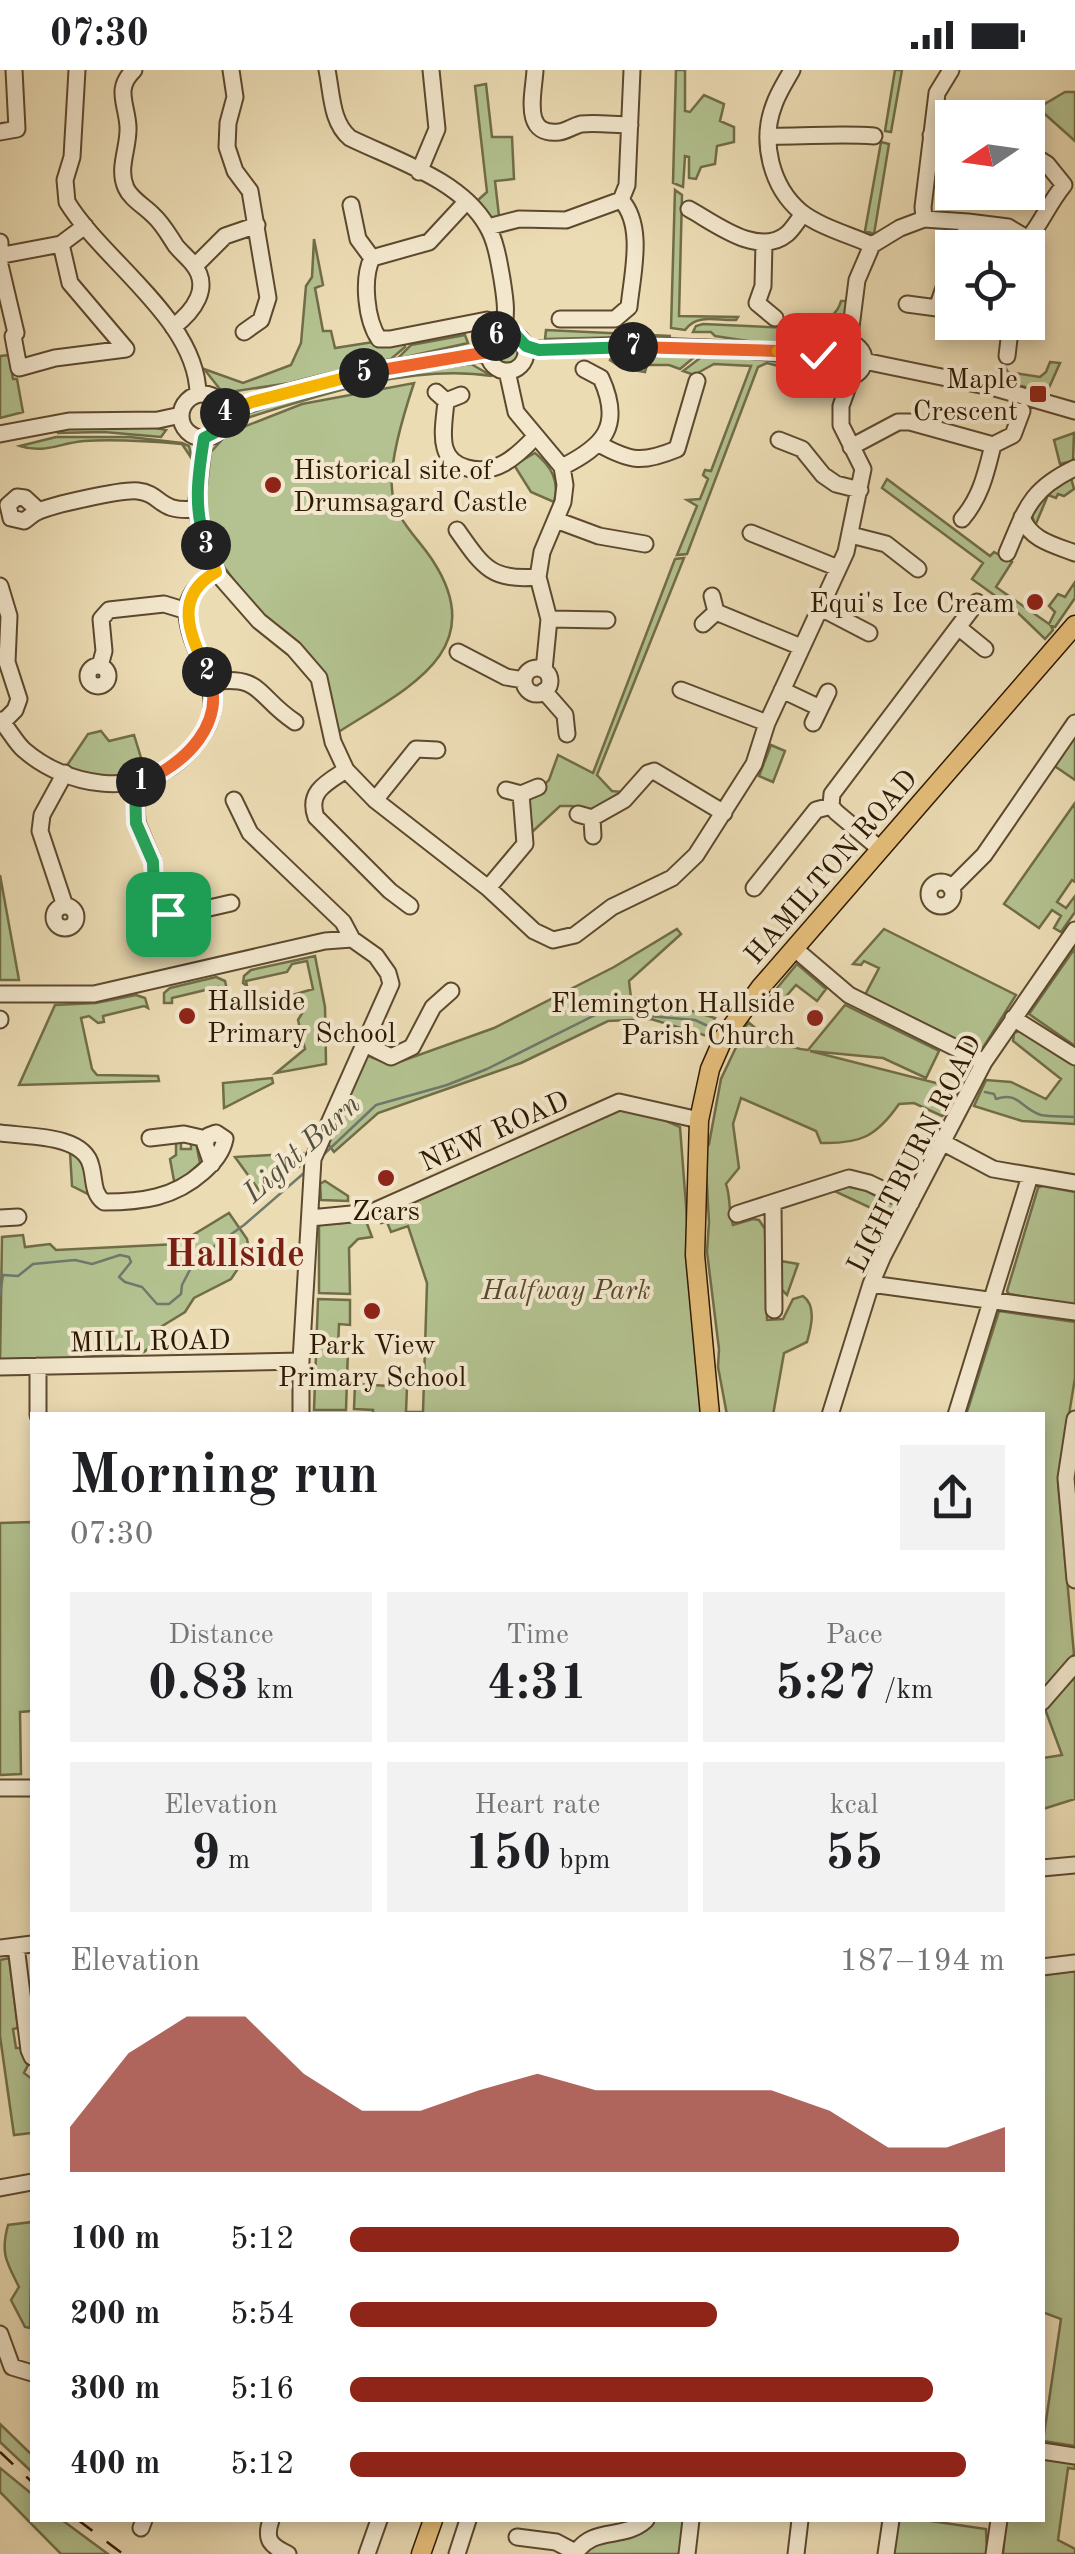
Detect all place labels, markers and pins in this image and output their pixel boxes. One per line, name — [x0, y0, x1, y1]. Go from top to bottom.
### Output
pin: 6 — [471, 311, 521, 361]
pin — [776, 313, 861, 398]
pin: 7 — [608, 322, 658, 372]
pin: 5 — [339, 348, 389, 398]
place label: Maple Crescent — [913, 367, 1018, 427]
marker: Maple Crescent — [1027, 383, 1049, 405]
pin: 4 — [200, 388, 250, 438]
place label: Historical site of Drumsagard Castle — [293, 458, 527, 518]
marker: Historical site of Drumsagard Castle — [262, 474, 284, 496]
pin: 3 — [181, 520, 231, 570]
place label: Equi's Ice Cream — [809, 591, 1015, 619]
marker: Equi's Ice Cream — [1024, 591, 1046, 613]
pin: 2 — [182, 647, 232, 697]
pin: 1 — [116, 757, 166, 807]
pin — [126, 872, 211, 957]
place label: Hallside Primary School — [207, 989, 395, 1049]
place label: Flemington Hallside Parish Church — [551, 991, 795, 1051]
marker: Hallside Primary School — [176, 1005, 198, 1027]
marker: Flemington Hallside Parish Church — [804, 1007, 826, 1029]
marker: Zcars — [375, 1167, 397, 1189]
place label: Zcars — [352, 1199, 420, 1227]
marker: Park View Primary School — [361, 1300, 383, 1322]
place label: Park View Primary School — [278, 1333, 466, 1393]

